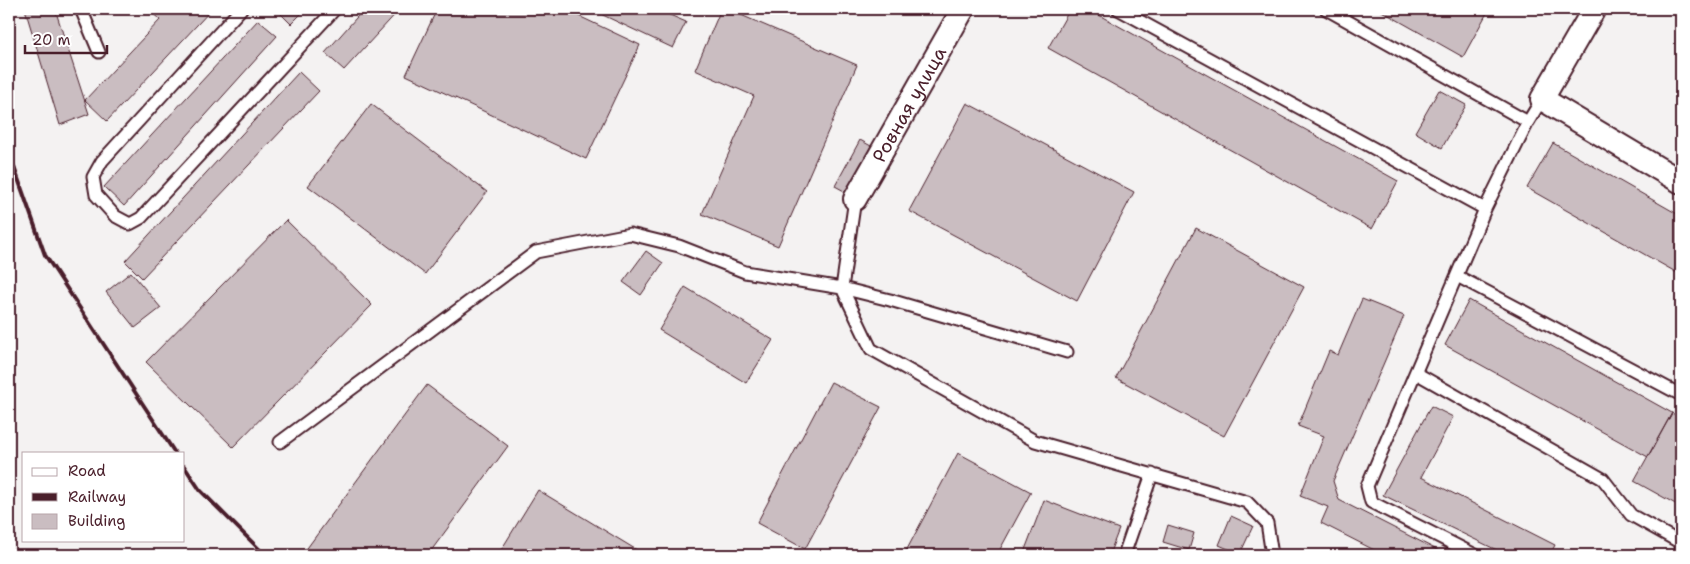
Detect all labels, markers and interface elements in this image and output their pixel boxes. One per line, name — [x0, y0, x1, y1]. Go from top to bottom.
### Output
scale bar — [25, 22, 108, 54]
text: 20 m — [32, 30, 71, 50]
street label: Ровная улица — [866, 42, 952, 167]
legend — [22, 452, 185, 542]
text: Road — [68, 461, 106, 481]
text: Railway — [68, 487, 126, 507]
text: Building — [68, 511, 125, 531]

